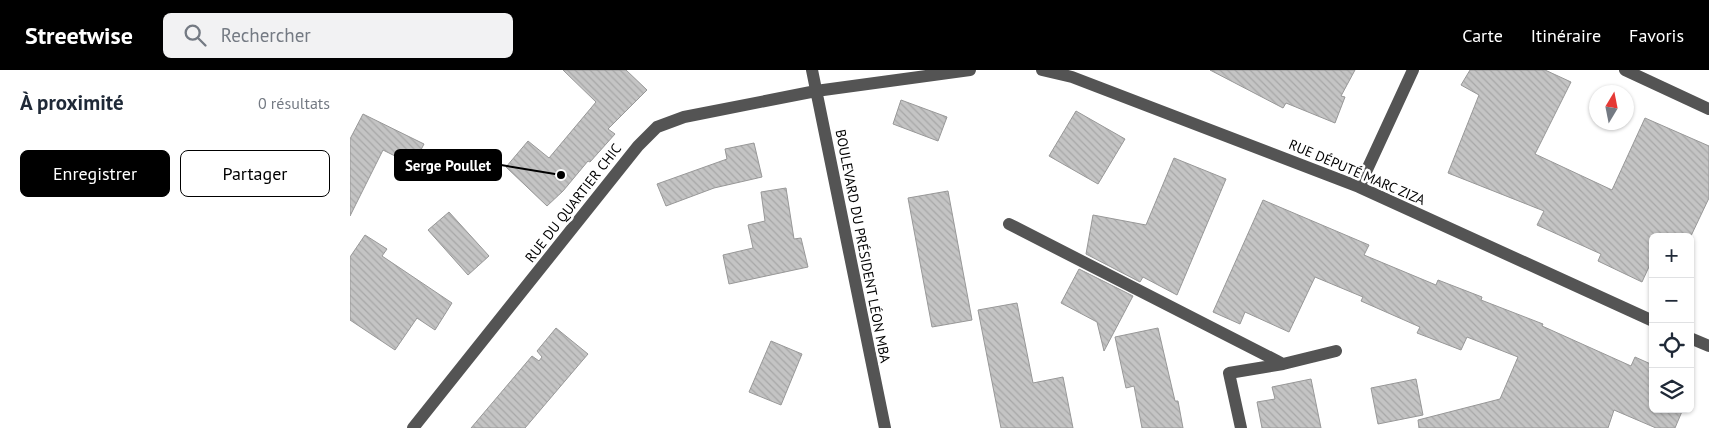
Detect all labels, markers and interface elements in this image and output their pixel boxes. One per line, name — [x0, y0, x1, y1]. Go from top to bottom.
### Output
search box — [163, 13, 513, 58]
text: Streetwise — [25, 20, 133, 51]
icon: search — [181, 21, 209, 49]
text: Rechercher — [221, 23, 311, 47]
text: Carte — [1462, 24, 1503, 47]
text: Itinéraire — [1531, 24, 1601, 47]
text: Favoris — [1629, 24, 1684, 47]
north arrow — [1589, 85, 1634, 130]
text: À proximité — [20, 89, 124, 116]
text: 0 résultats — [258, 93, 330, 113]
street label: BOULEVARD DU PRÉSIDENT LÉON MBA — [832, 128, 895, 365]
street label: RUE DÉPUTÉ MARC ZIZA — [1286, 135, 1429, 209]
street label: RUE DU QUARTIER CHIC — [521, 140, 625, 266]
button: Enregistrer — [20, 150, 170, 197]
button: Partager — [180, 150, 330, 197]
callout: Serge Poullet — [395, 150, 501, 180]
text: Serge Poullet — [405, 156, 492, 175]
map controls — [1649, 233, 1694, 413]
button: + — [1649, 233, 1694, 278]
button: − — [1649, 278, 1694, 323]
button: locate — [1649, 323, 1694, 368]
button: layers — [1649, 368, 1694, 413]

